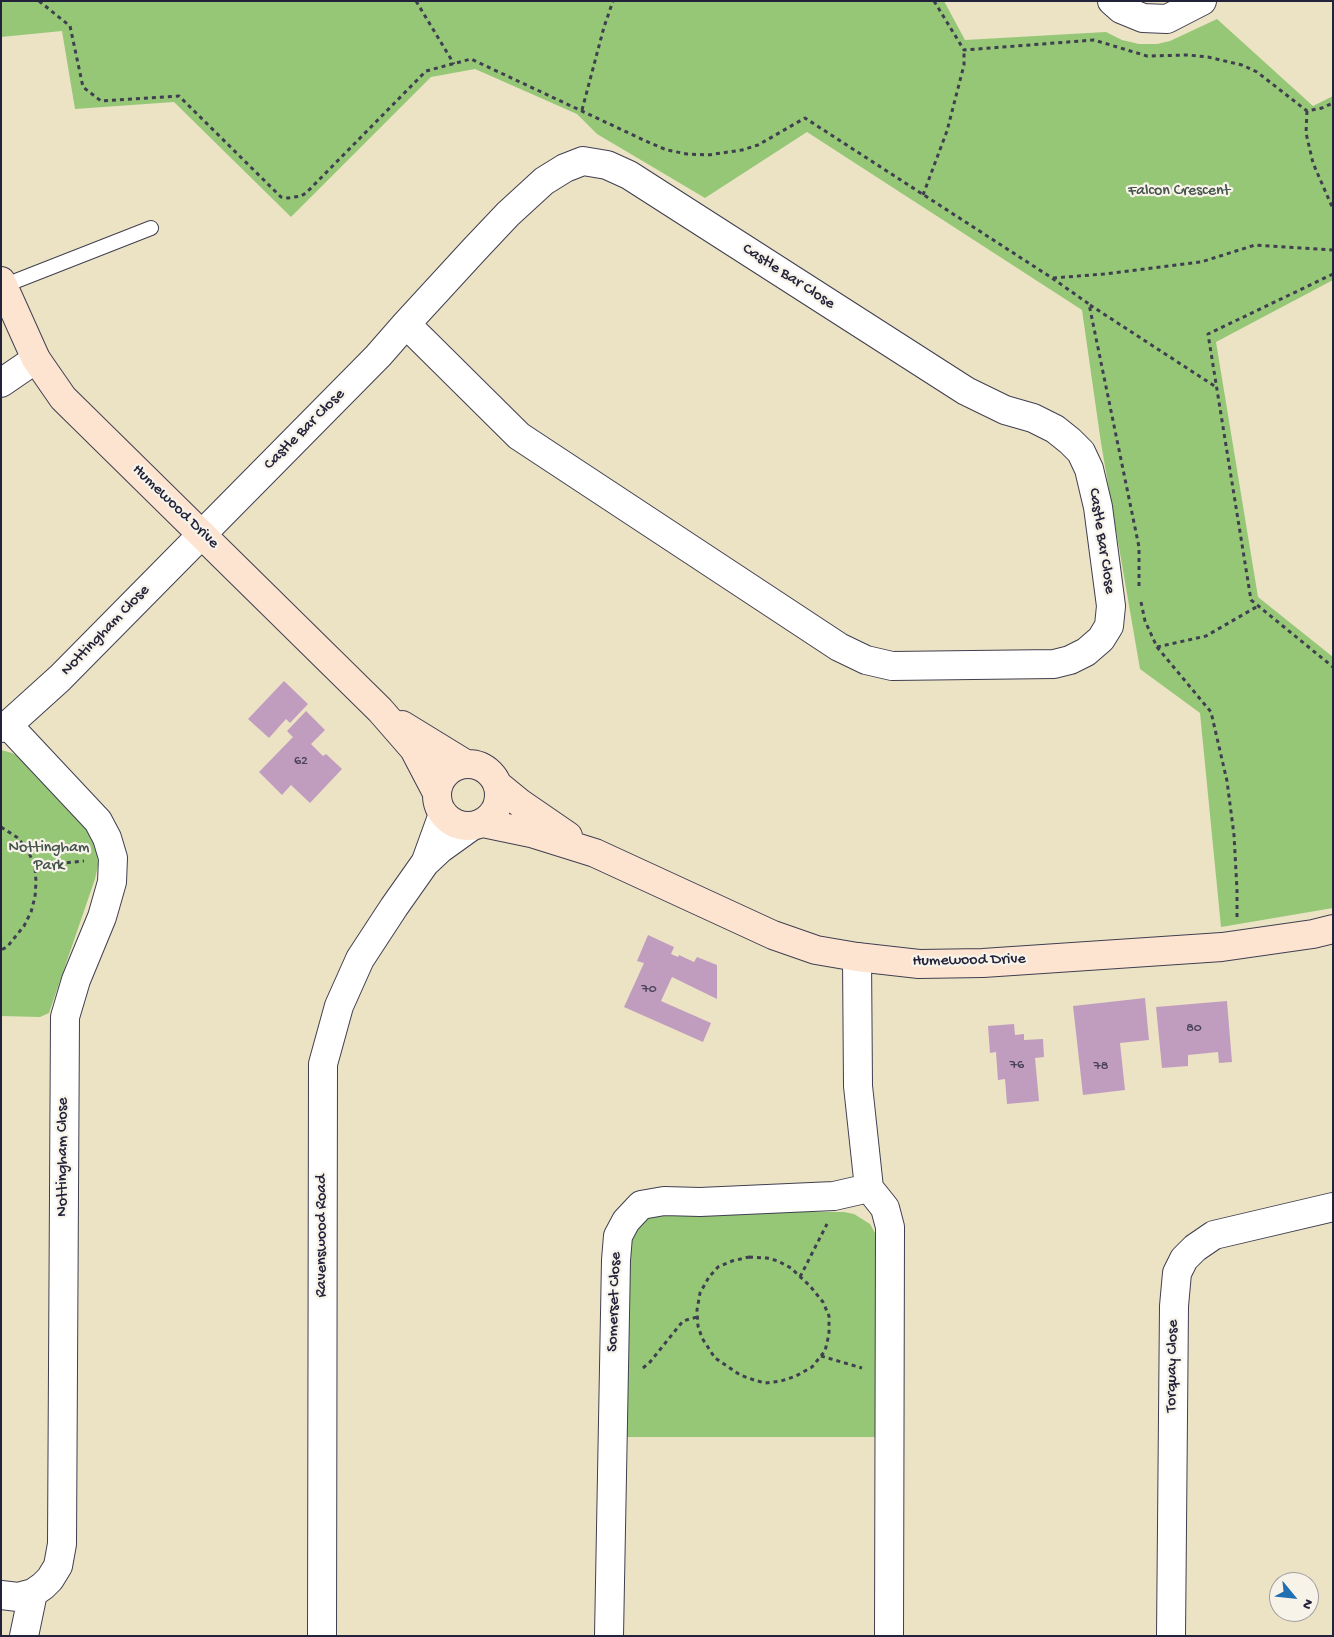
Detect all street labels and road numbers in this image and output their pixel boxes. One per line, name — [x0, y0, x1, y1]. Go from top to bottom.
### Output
street label: Castle Bar Close — [738, 240, 838, 314]
street label: Castle Bar Close — [260, 385, 350, 475]
street label: Humewood Drive — [128, 461, 222, 553]
street label: Castle Bar Close — [1083, 487, 1119, 595]
street label: Nottingham Close — [58, 581, 154, 681]
street label: Humewood Drive — [912, 950, 1026, 972]
street label: Nottingham Close — [54, 1097, 74, 1217]
street label: Ravenswood Road — [313, 1174, 333, 1298]
street label: Somerset Close — [604, 1252, 626, 1352]
street label: Torquay Close — [1163, 1320, 1183, 1412]

